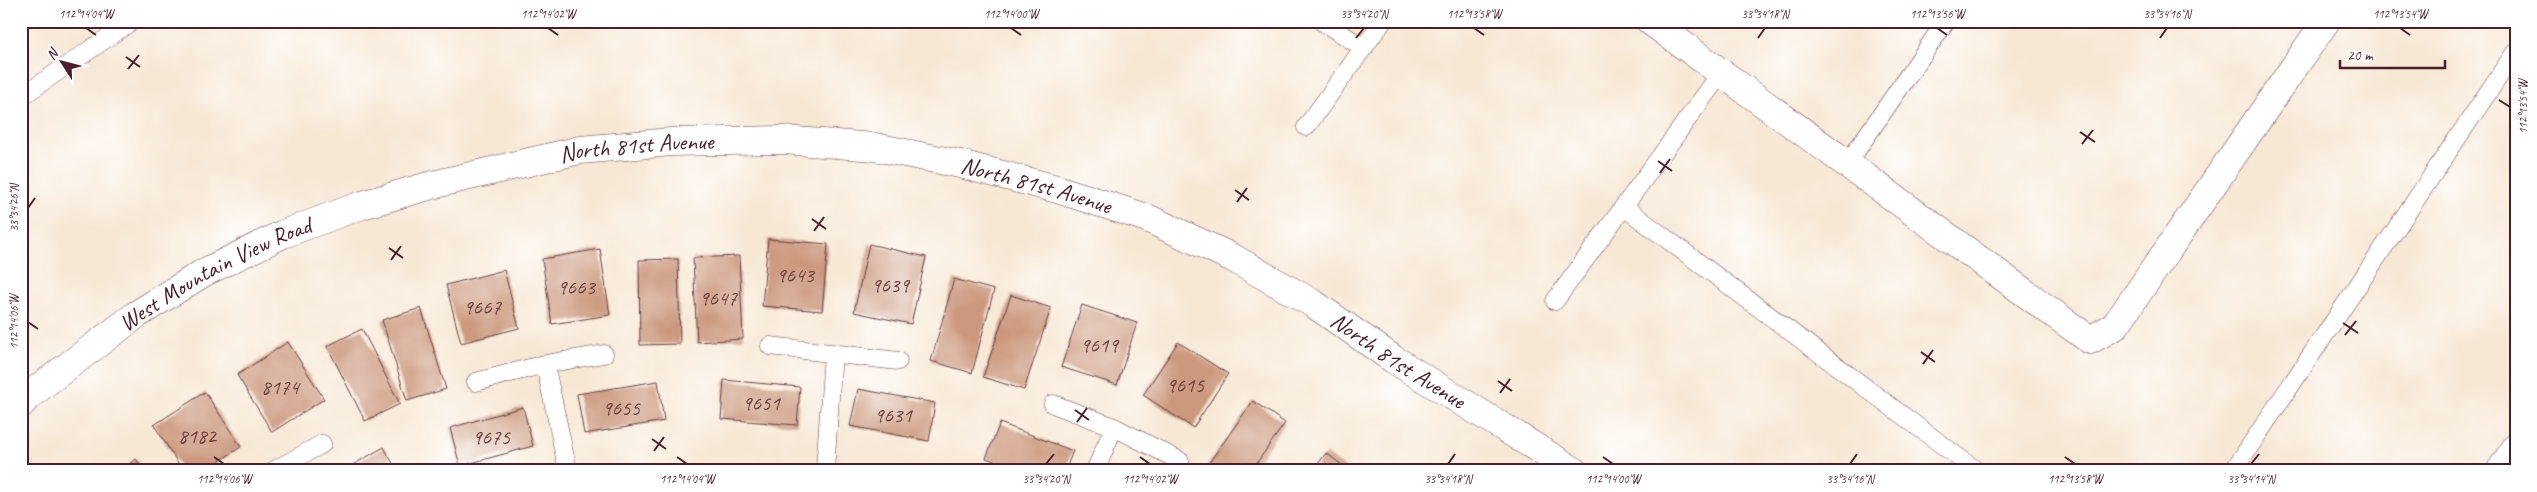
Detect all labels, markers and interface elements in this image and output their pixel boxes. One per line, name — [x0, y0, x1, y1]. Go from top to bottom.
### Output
text: 112°14'04"W — [59, 6, 115, 22]
text: 112°14'02"W — [521, 6, 577, 22]
text: 112°14'00"W — [984, 6, 1040, 22]
text: 33°34'20"N — [1340, 6, 1389, 22]
text: 112°13'58"W — [1447, 6, 1503, 22]
text: 33°34'18"N — [1741, 6, 1790, 22]
text: 112°13'56"W — [1910, 6, 1966, 22]
text: 33°34'16"N — [2143, 6, 2192, 22]
text: 112°13'54"W — [2373, 6, 2429, 22]
north arrow — [38, 38, 88, 88]
scale bar — [2340, 38, 2444, 70]
text: N — [42, 44, 63, 63]
text: 20 m — [2347, 46, 2374, 65]
text: 112°13'54"W — [2515, 78, 2531, 134]
street label: North 81st Avenue — [556, 126, 716, 169]
street label: North 81st Avenue — [958, 150, 1117, 221]
text: 33°34'26"N — [6, 183, 22, 232]
street label: West Mountain View Road — [113, 209, 318, 338]
house number: 9643 — [776, 262, 815, 288]
house number: 9639 — [871, 272, 910, 298]
house number: 9663 — [557, 274, 596, 300]
house number: 9647 — [699, 285, 738, 311]
text: 112°14'06"W — [6, 293, 22, 349]
house number: 9667 — [463, 294, 502, 320]
street label: North 81st Avenue — [1325, 305, 1473, 416]
house number: 9619 — [1080, 332, 1119, 358]
house number: 9615 — [1166, 372, 1205, 398]
house number: 8174 — [261, 374, 301, 400]
house number: 9651 — [742, 390, 781, 416]
house number: 9655 — [602, 395, 641, 421]
house number: 9631 — [874, 402, 913, 428]
house number: 8182 — [178, 423, 217, 449]
house number: 9675 — [472, 424, 511, 450]
text: 112°14'06"W — [197, 471, 253, 487]
text: 112°14'04"W — [660, 471, 716, 487]
text: 33°34'20"N — [1022, 471, 1071, 487]
text: 112°14'02"W — [1123, 471, 1179, 487]
text: 33°34'18"N — [1424, 471, 1473, 487]
text: 112°14'00"W — [1586, 471, 1642, 487]
text: 33°34'16"N — [1826, 471, 1875, 487]
text: 112°13'58"W — [2048, 471, 2104, 487]
text: 33°34'14"N — [2227, 471, 2276, 487]

